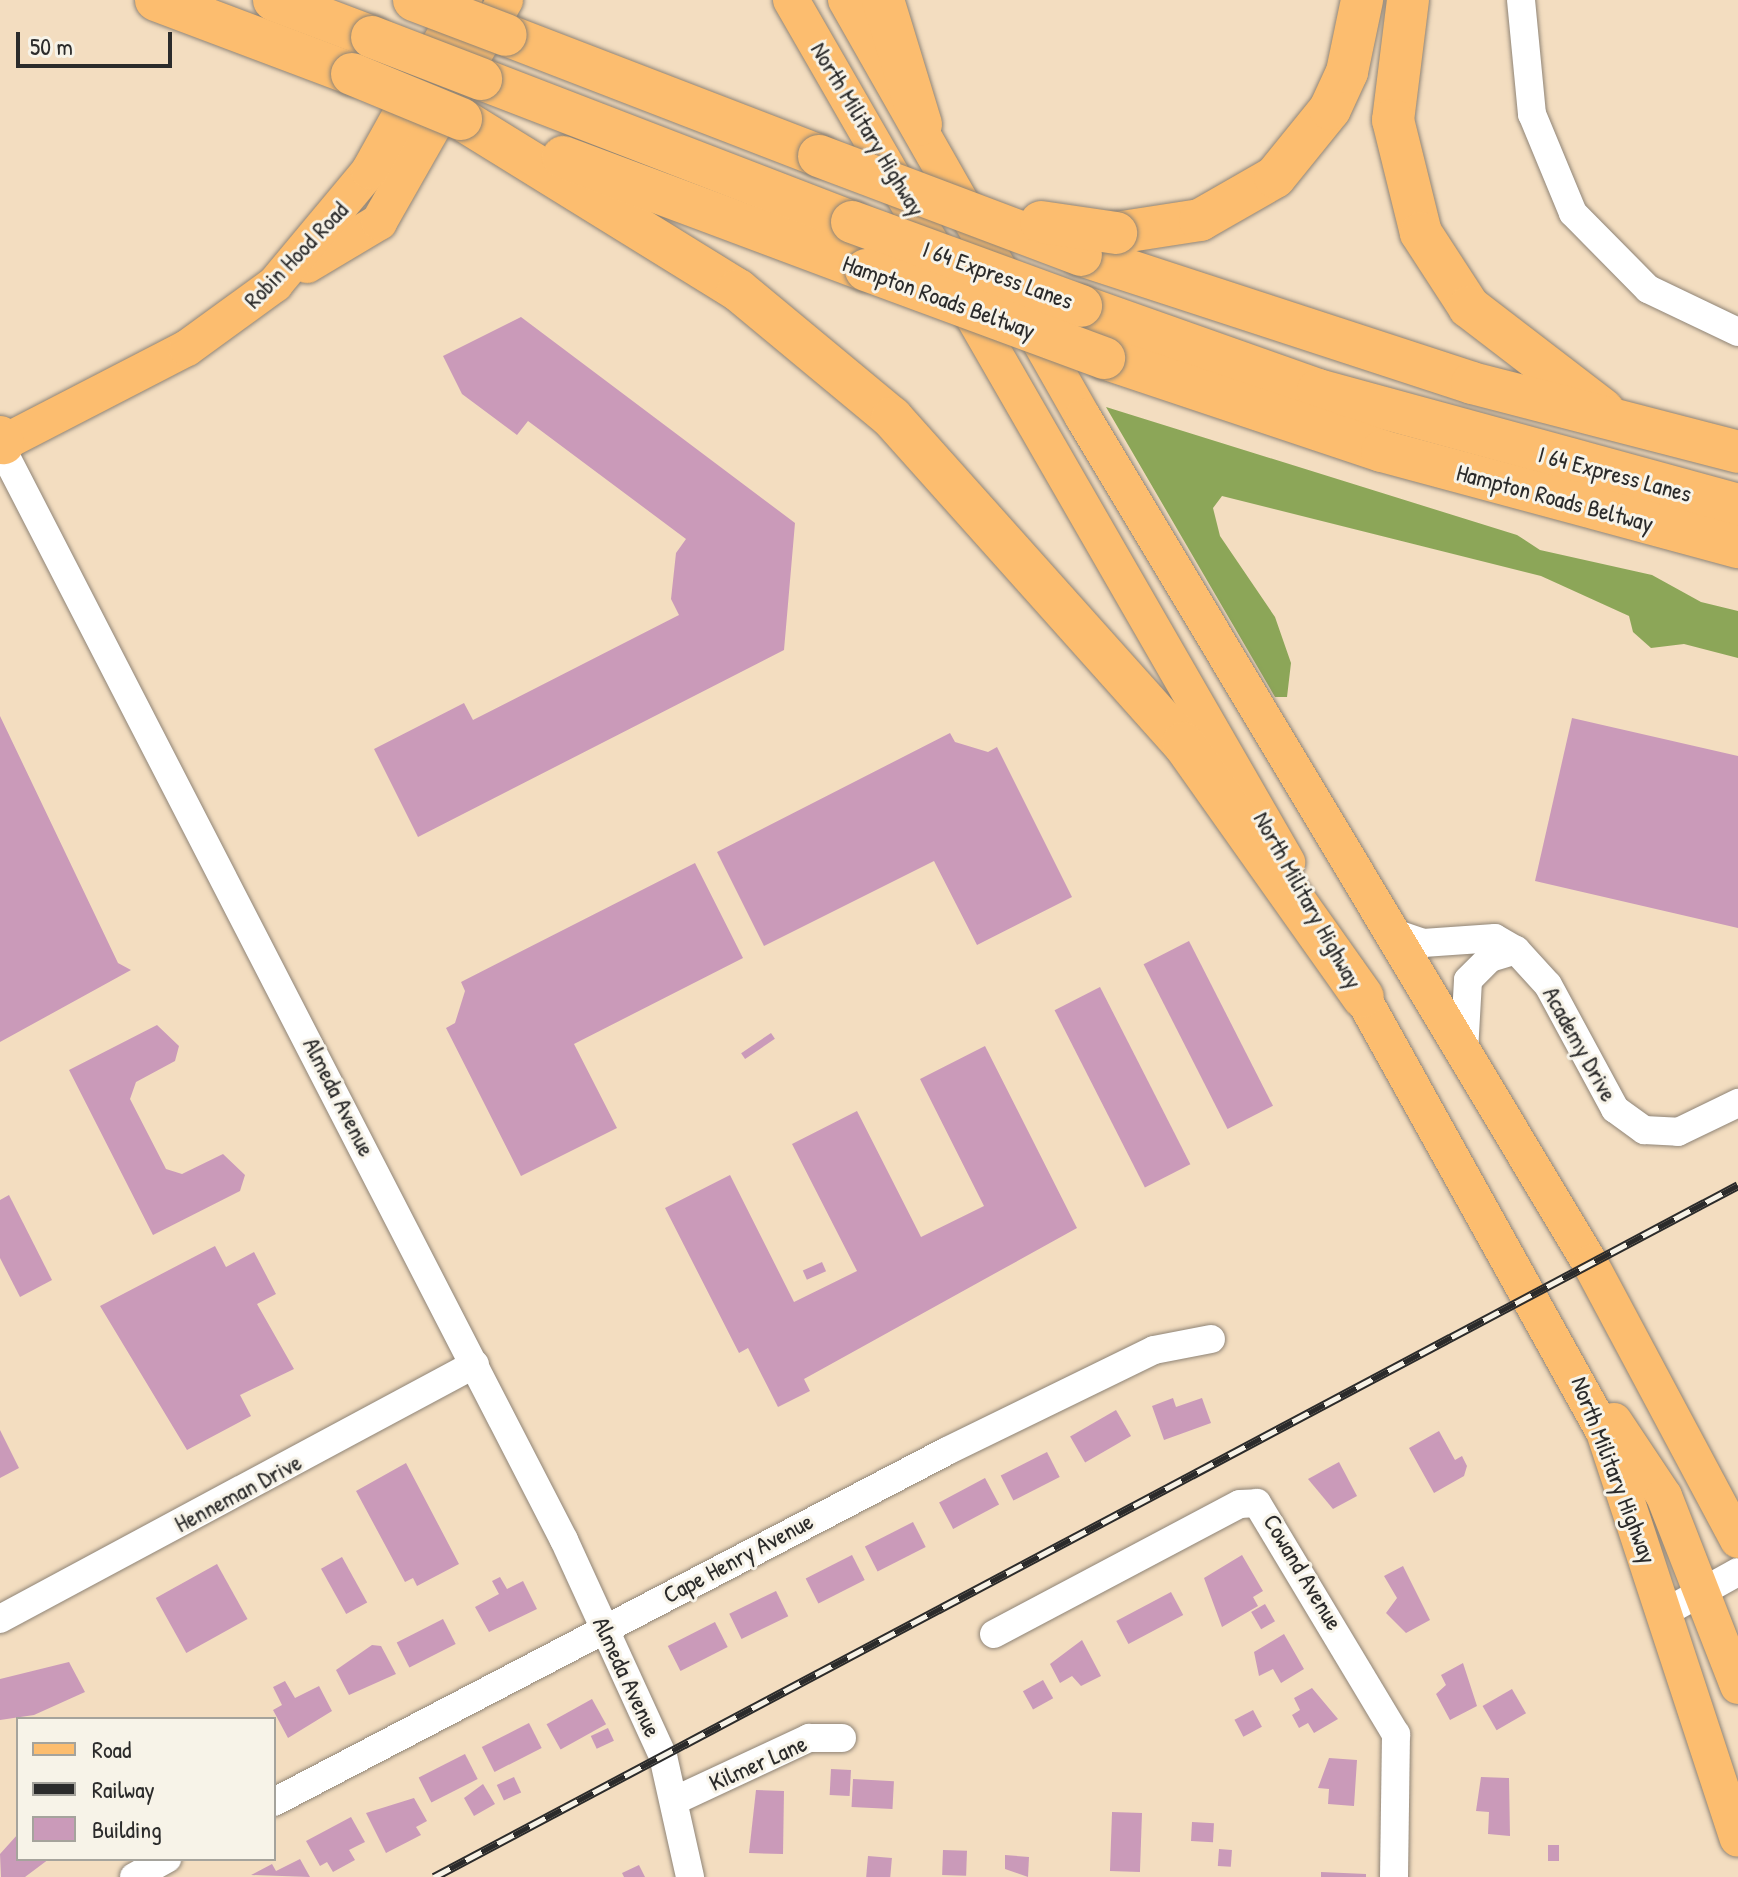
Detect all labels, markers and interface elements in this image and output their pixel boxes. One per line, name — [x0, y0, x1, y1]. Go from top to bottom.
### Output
scale bar — [20, 16, 176, 66]
text: 50 m — [30, 30, 73, 62]
street label: North Military Highway — [805, 37, 931, 221]
street label: Robin Hood Road — [238, 196, 354, 314]
street label: I 64 Express Lanes — [919, 235, 1077, 315]
street label: Hampton Roads Beltway — [839, 249, 1039, 345]
street label: I 64 Express Lanes — [1535, 440, 1695, 508]
street label: Hampton Roads Beltway — [1453, 458, 1657, 538]
street label: North Military Highway — [1248, 807, 1368, 993]
street label: Academy Drive — [1537, 982, 1623, 1106]
street label: Almeda Avenue — [297, 1033, 381, 1161]
street label: North Military Highway — [1565, 1373, 1663, 1567]
street label: Henneman Drive — [170, 1448, 306, 1538]
street label: Cape Henry Avenue — [658, 1506, 818, 1610]
street label: Cowand Avenue — [1257, 1509, 1349, 1635]
street label: Almeda Avenue — [587, 1612, 667, 1742]
legend — [16, 1717, 276, 1861]
street label: Kilmer Lane — [705, 1729, 811, 1797]
text: Road — [92, 1733, 131, 1765]
text: Railway — [92, 1773, 155, 1805]
text: Building — [92, 1813, 162, 1845]

